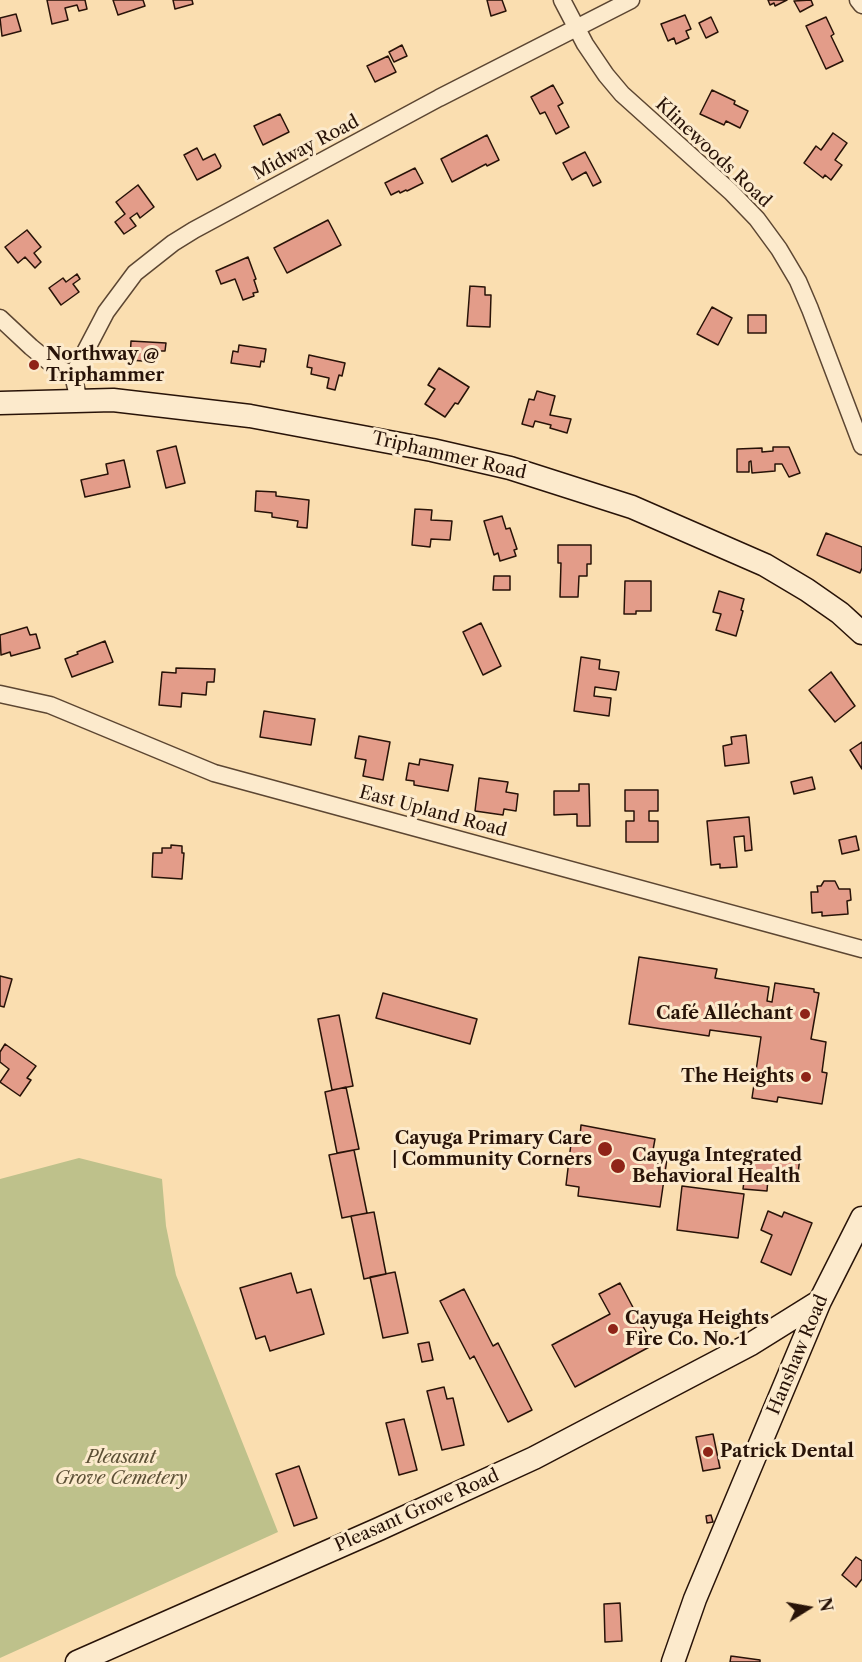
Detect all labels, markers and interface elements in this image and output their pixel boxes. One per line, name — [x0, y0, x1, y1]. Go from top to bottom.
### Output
street label: Klinewoods Road — [651, 94, 775, 212]
street label: Midway Road — [249, 111, 363, 185]
place label: Northway @ Triphammer — [46, 344, 164, 386]
marker: Northway @ Triphammer — [27, 358, 41, 372]
street label: Triphammer Road — [370, 428, 528, 484]
street label: East Upland Road — [357, 782, 509, 842]
place label: Café Alléchant — [656, 1003, 793, 1025]
marker: Café Alléchant — [798, 1007, 812, 1021]
place label: The Heights — [681, 1066, 794, 1088]
marker: The Heights — [799, 1070, 813, 1084]
place label: Cayuga Primary Care | Community Corners — [392, 1128, 592, 1170]
marker: Cayuga Primary Care | Community Corners — [596, 1140, 614, 1158]
place label: Cayuga Integrated Behavioral Health — [632, 1145, 802, 1188]
marker: Cayuga Integrated Behavioral Health — [609, 1157, 627, 1175]
street label: Hanshaw Road — [763, 1292, 833, 1418]
place label: Cayuga Heights Fire Co. No. 1 — [625, 1308, 769, 1350]
marker: Cayuga Heights Fire Co. No. 1 — [606, 1322, 620, 1336]
place label: Patrick Dental — [720, 1441, 854, 1463]
marker: Patrick Dental — [701, 1445, 715, 1459]
park label: Pleasant Grove Cemetery — [55, 1447, 187, 1490]
street label: Pleasant Grove Road — [331, 1465, 503, 1557]
north arrow — [778, 1578, 838, 1638]
text: N — [815, 1596, 837, 1613]

